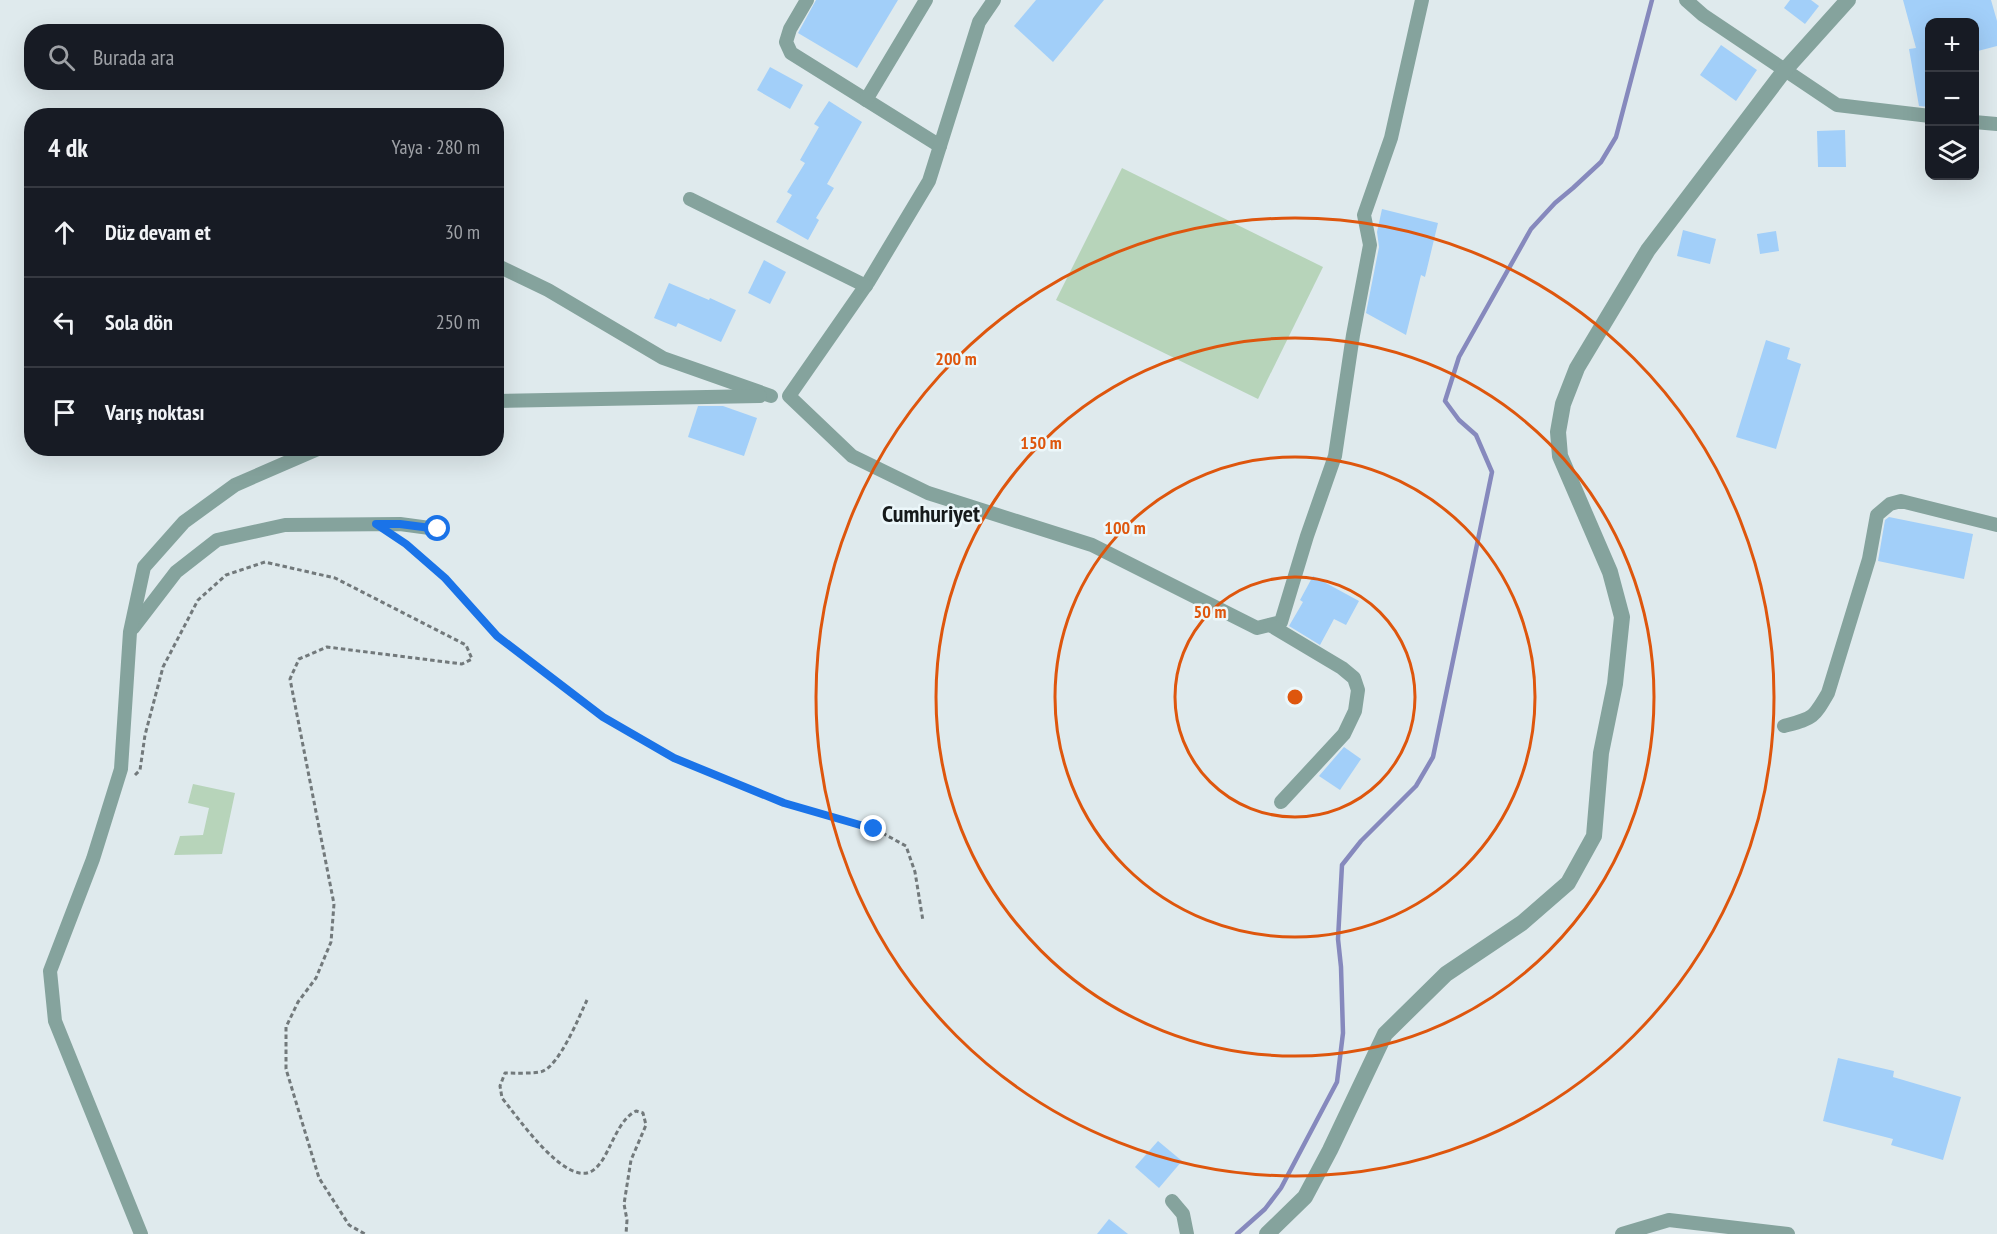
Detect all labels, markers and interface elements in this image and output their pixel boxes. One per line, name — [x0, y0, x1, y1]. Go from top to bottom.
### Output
map controls — [1925, 18, 1979, 180]
button: + — [1925, 18, 1979, 72]
search box — [24, 24, 504, 90]
icon: search — [45, 41, 78, 74]
text: Burada ara — [93, 43, 174, 71]
button: − — [1925, 72, 1979, 126]
button: layers — [1925, 126, 1979, 180]
text: 4 dk — [48, 131, 88, 164]
text: Yaya · 280 m — [392, 134, 480, 160]
icon: ahead — [48, 216, 81, 249]
text: Düz devam et — [105, 218, 211, 246]
text: 30 m — [445, 219, 480, 245]
icon: left — [48, 306, 81, 339]
text: Sola dön — [105, 308, 173, 336]
text: 250 m — [436, 309, 480, 335]
text: 200 m — [935, 347, 977, 370]
icon: arrive — [48, 396, 81, 429]
text: Varış noktası — [105, 398, 205, 426]
text: 150 m — [1020, 431, 1062, 454]
district label: Cumhuriyet — [882, 498, 980, 529]
route start — [424, 515, 450, 541]
text: 100 m — [1104, 516, 1146, 539]
text: 50 m — [1194, 600, 1226, 623]
centre of rings — [1285, 687, 1305, 707]
route end — [860, 815, 886, 841]

